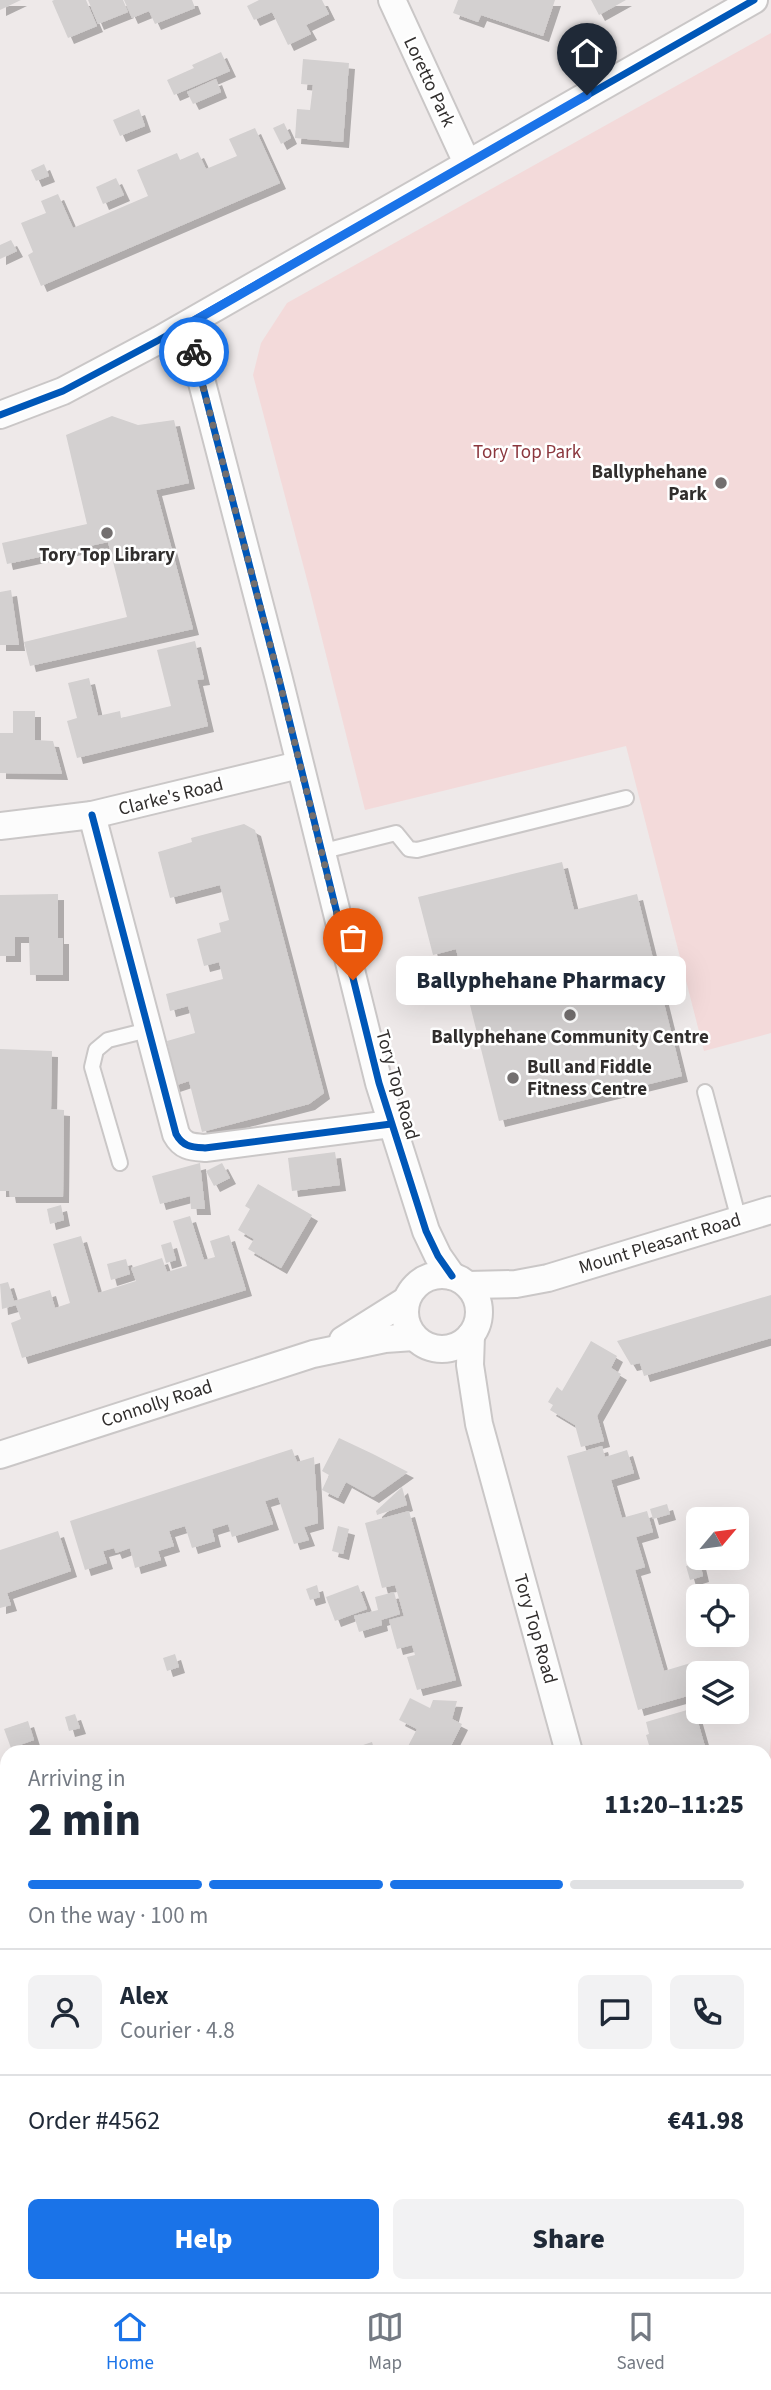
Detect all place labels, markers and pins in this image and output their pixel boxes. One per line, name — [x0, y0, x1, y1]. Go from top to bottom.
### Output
pin — [557, 23, 617, 95]
place label: Ballyphehane Park — [592, 459, 708, 508]
marker: Ballyphehane Park — [713, 475, 729, 491]
marker: Tory Top Library — [99, 525, 115, 541]
place label: Tory Top Library — [39, 542, 175, 569]
pin — [323, 908, 383, 980]
callout: Ballyphehane Pharmacy — [395, 956, 686, 1004]
marker: Ballyphehane Community Centre — [562, 1007, 578, 1023]
place label: Ballyphehane Community Centre — [431, 1024, 709, 1051]
place label: Bull and Fiddle Fitness Centre — [527, 1054, 652, 1103]
marker: Bull and Fiddle Fitness Centre — [505, 1070, 521, 1086]

